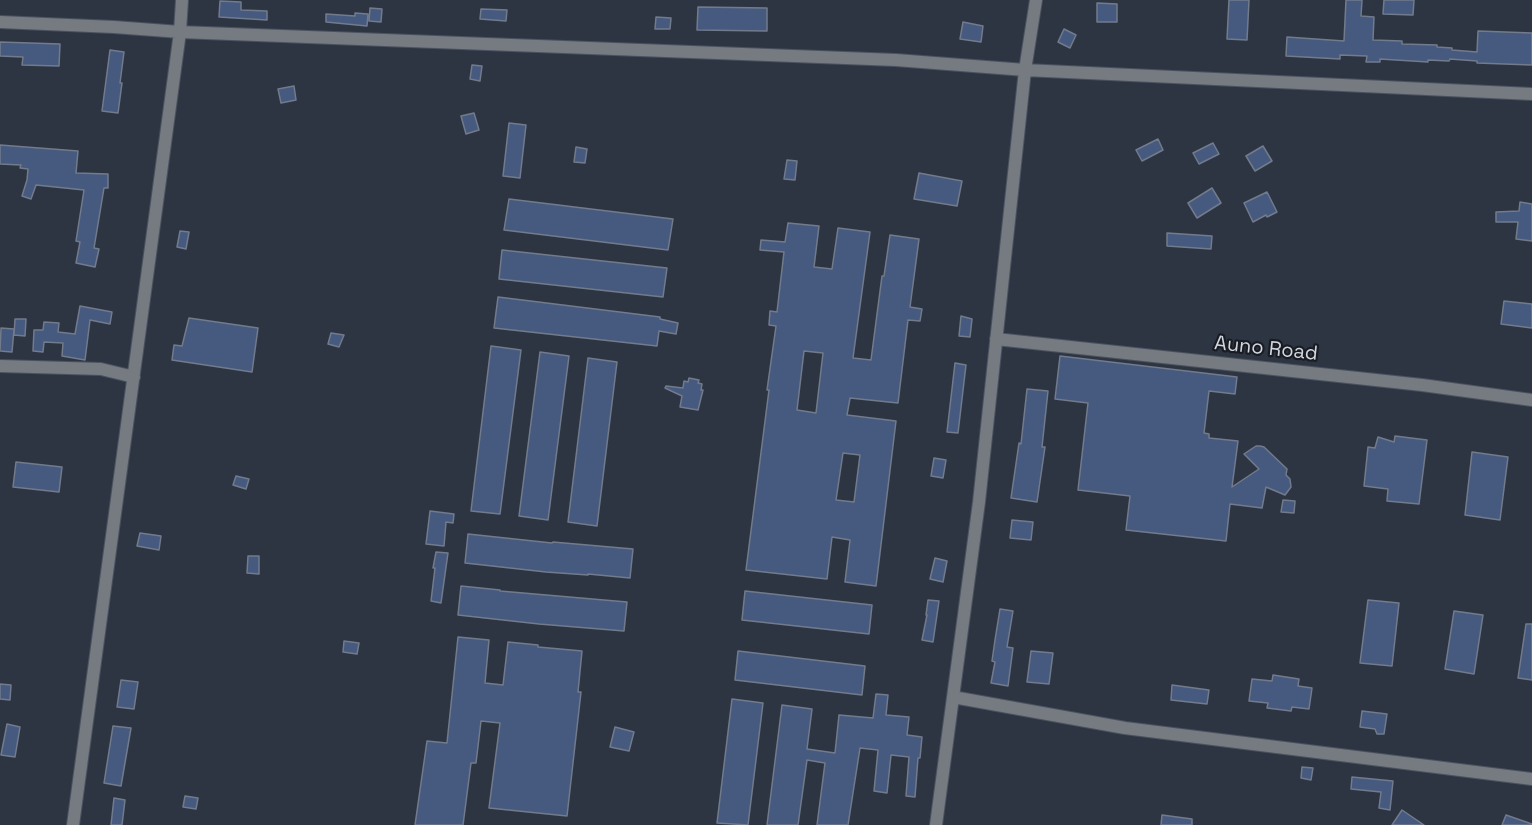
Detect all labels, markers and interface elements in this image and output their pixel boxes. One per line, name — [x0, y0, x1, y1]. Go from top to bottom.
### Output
street label: Auno Road — [1213, 332, 1319, 366]

